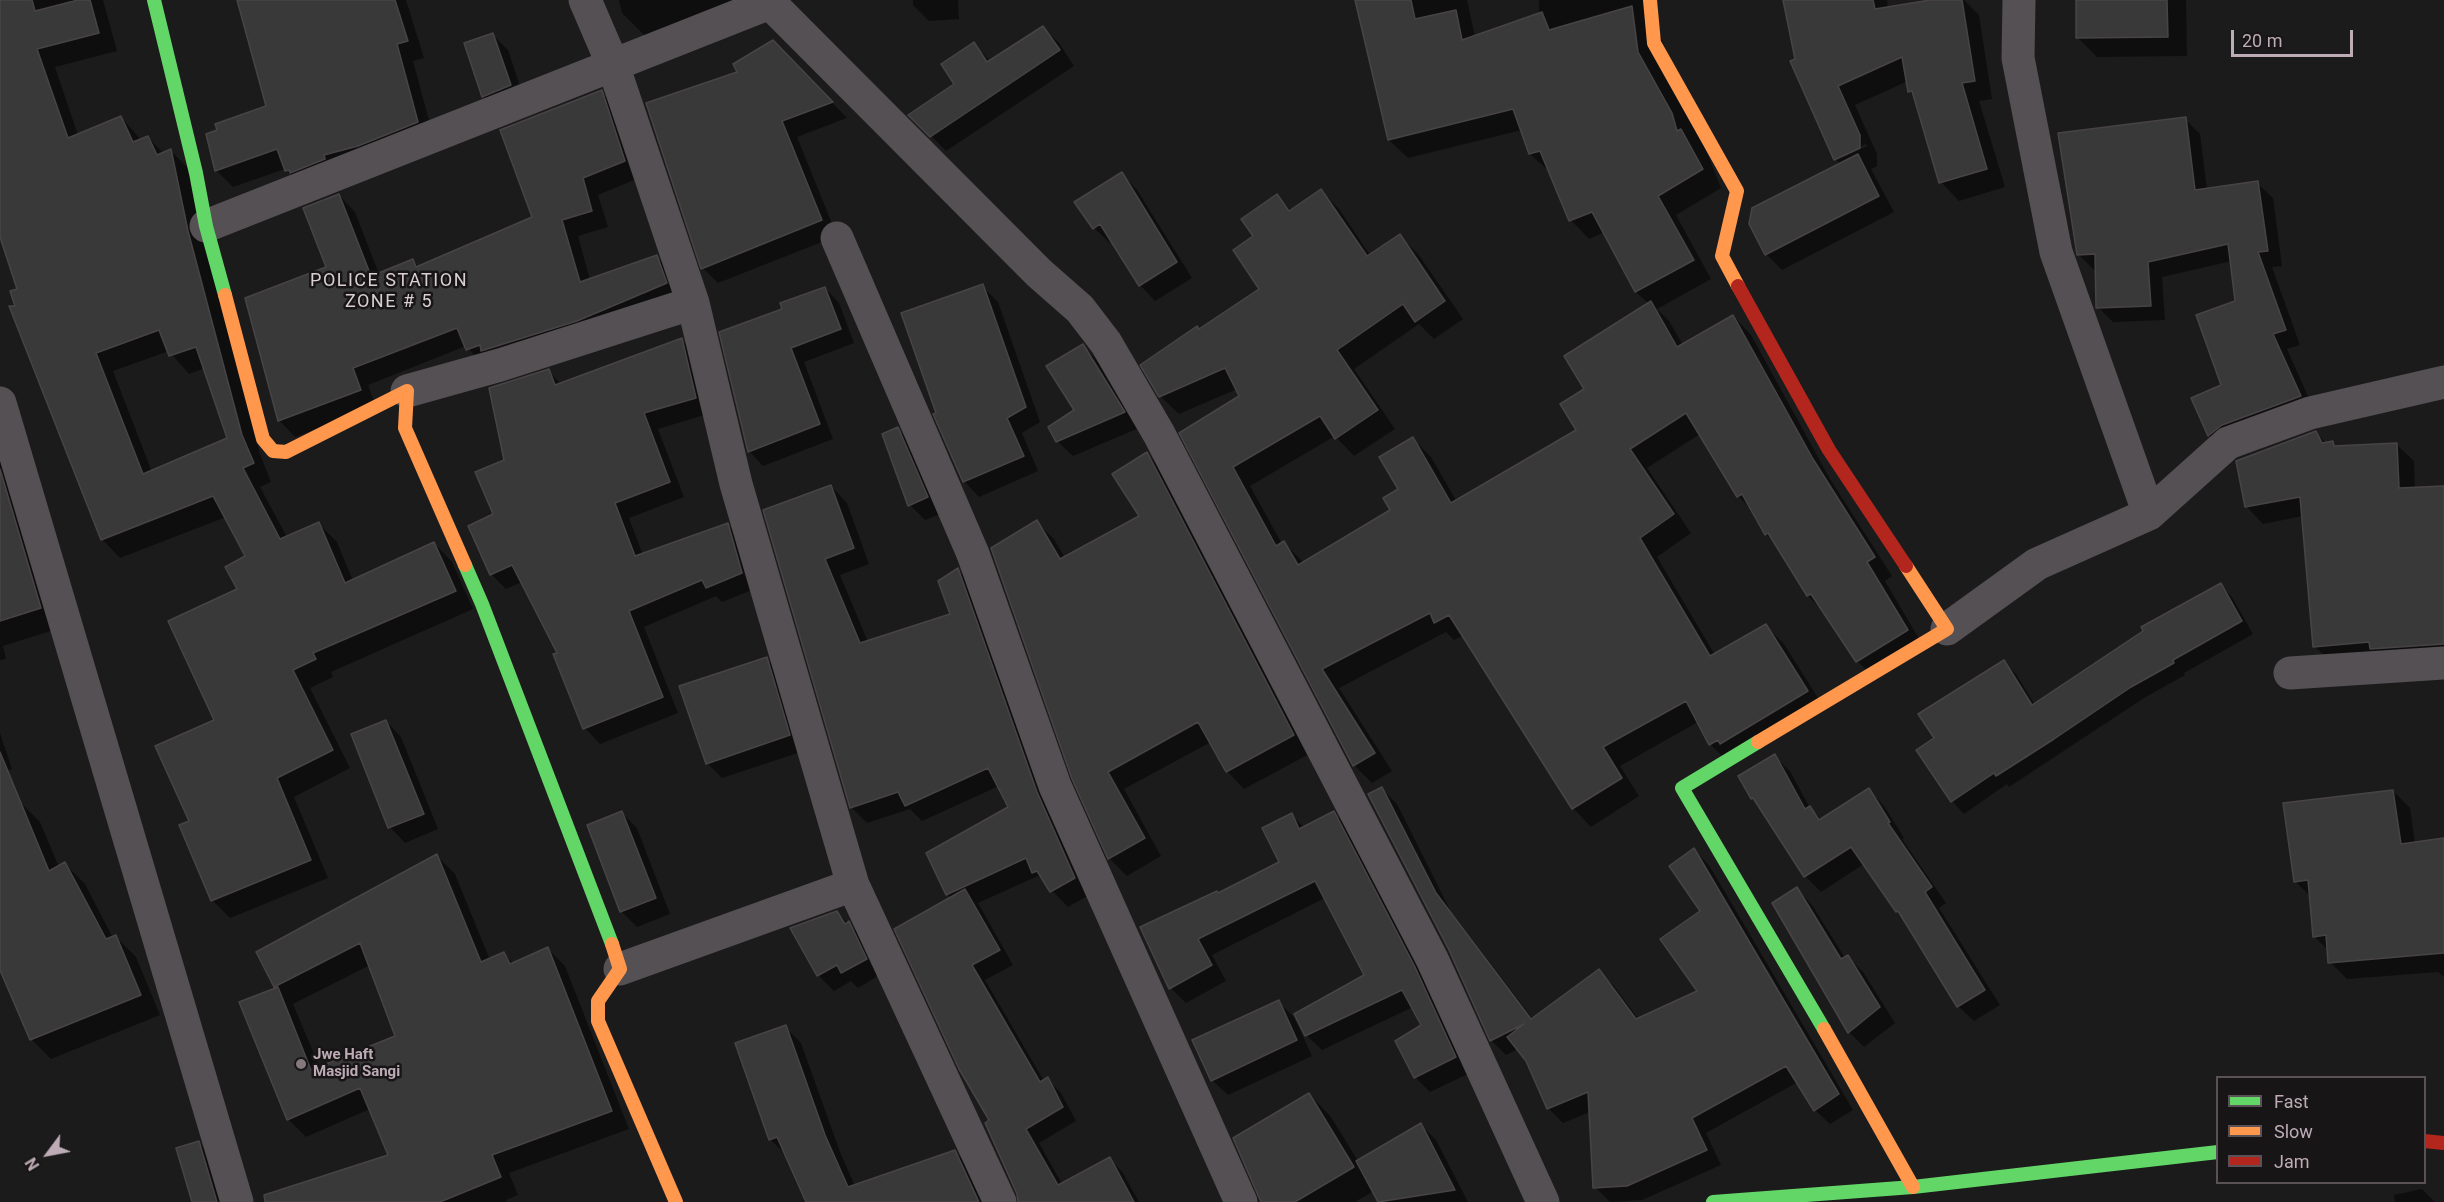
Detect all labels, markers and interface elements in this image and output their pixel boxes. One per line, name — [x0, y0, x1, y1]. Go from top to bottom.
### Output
scale bar — [2234, 18, 2356, 56]
text: 20 m — [2242, 30, 2282, 51]
district label: POLICE STATION ZONE # 5 — [310, 270, 468, 312]
place label: Jwe Haft Masjid Sangi — [313, 1046, 400, 1081]
marker: Jwe Haft Masjid Sangi — [294, 1057, 308, 1071]
legend — [2216, 1076, 2426, 1184]
text: Fast — [2274, 1091, 2309, 1112]
text: Slow — [2274, 1121, 2313, 1142]
north arrow — [18, 1124, 78, 1184]
text: Jam — [2274, 1151, 2310, 1172]
text: N — [21, 1154, 43, 1174]

